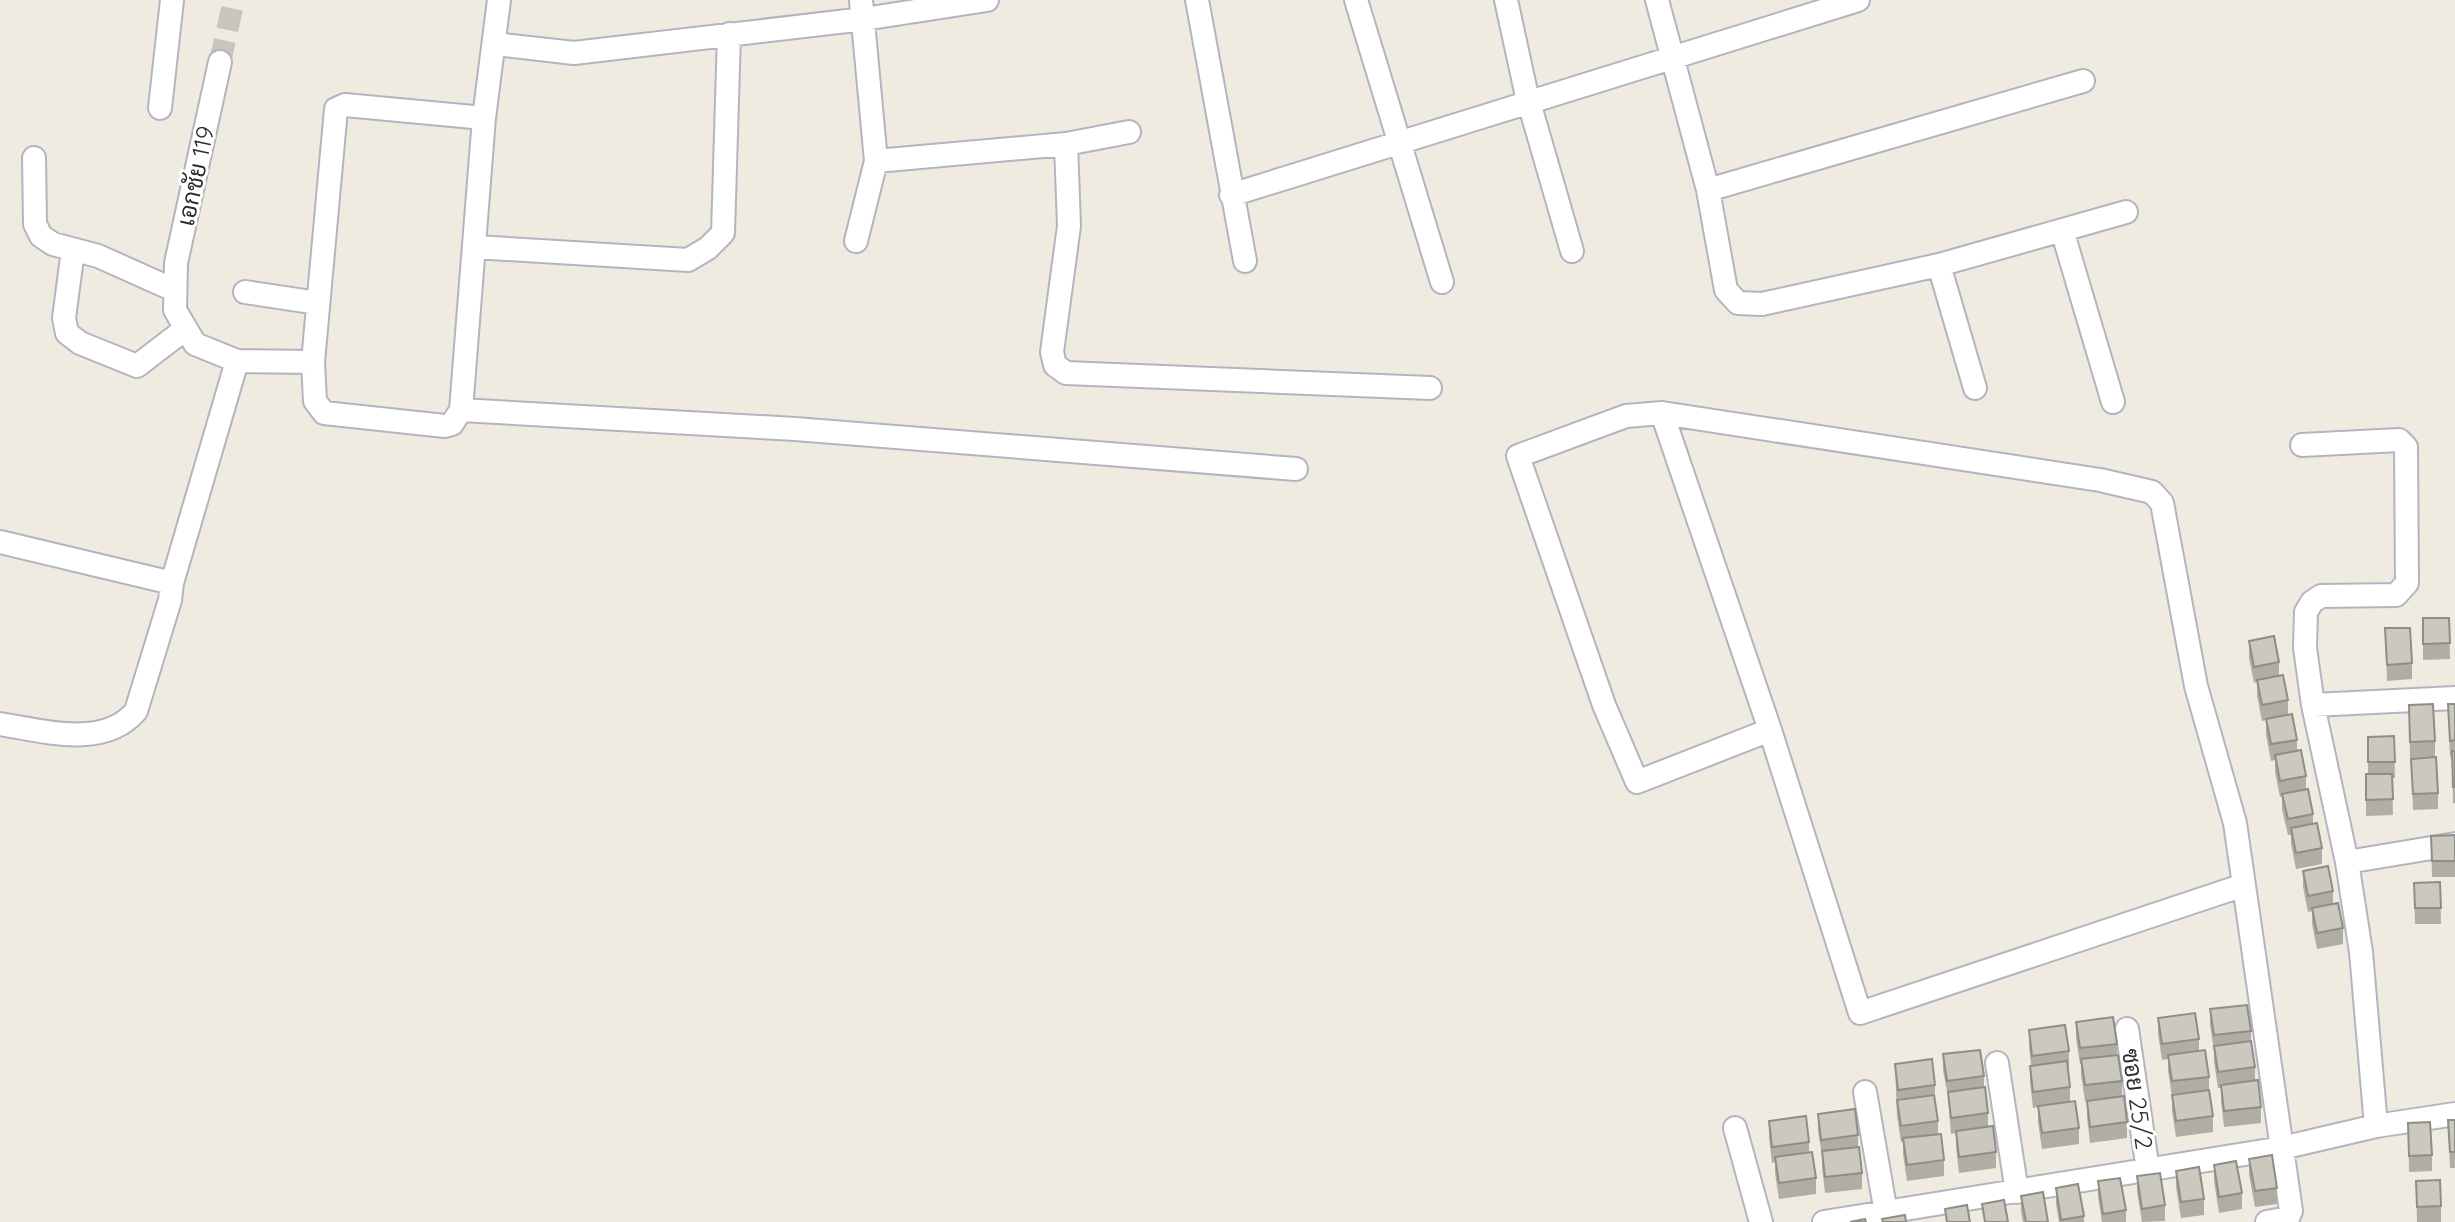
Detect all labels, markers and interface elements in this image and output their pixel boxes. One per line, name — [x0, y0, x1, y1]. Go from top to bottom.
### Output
street label: เอกชัย 119 — [170, 123, 220, 228]
street label: ซอย 25/2 — [2116, 1047, 2160, 1151]

